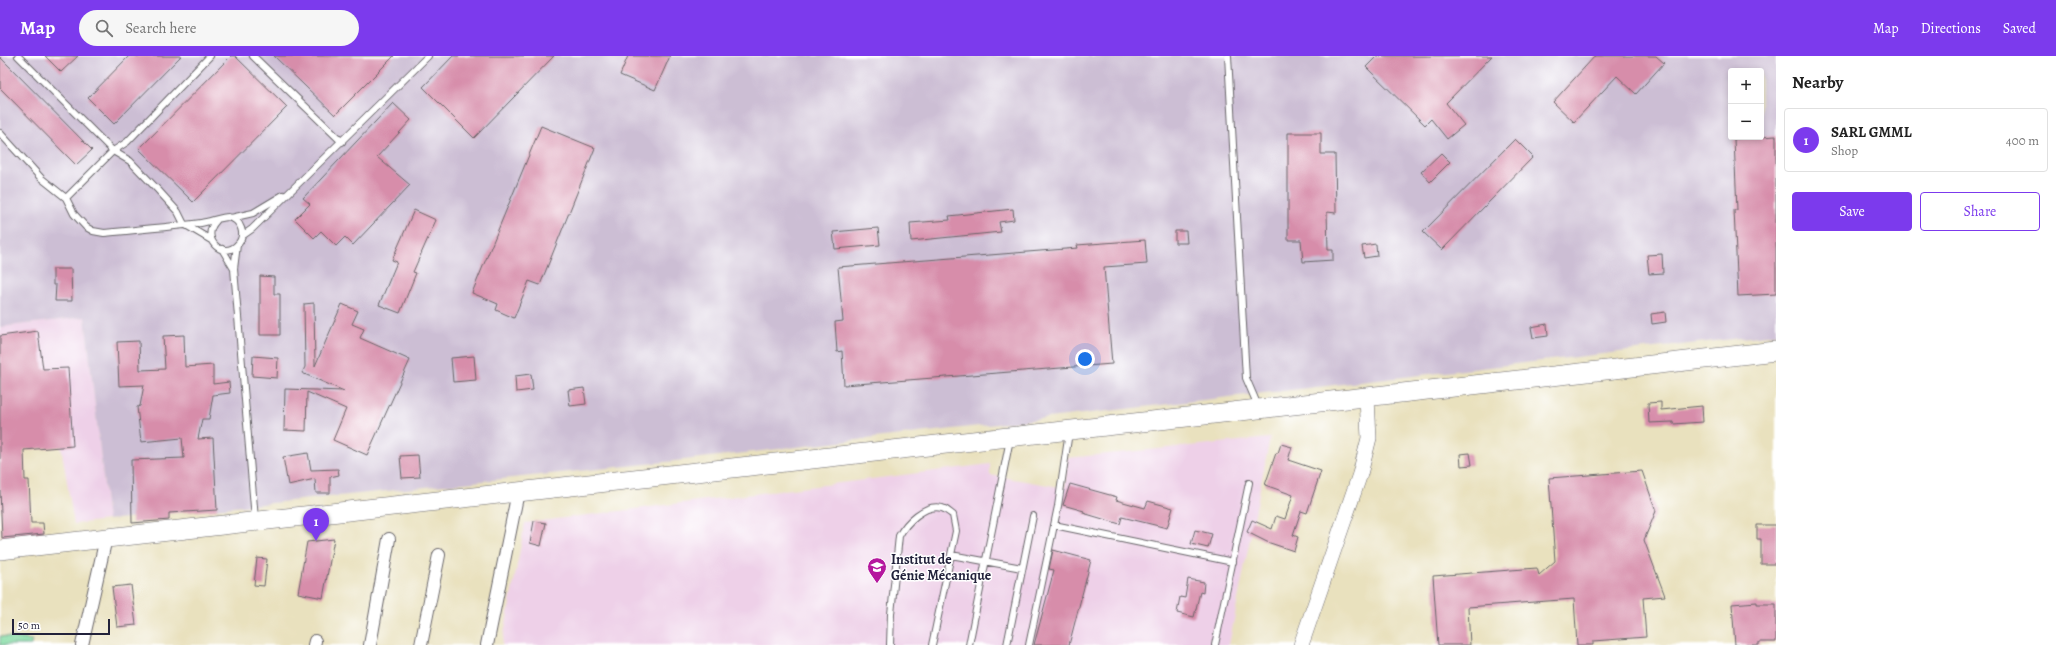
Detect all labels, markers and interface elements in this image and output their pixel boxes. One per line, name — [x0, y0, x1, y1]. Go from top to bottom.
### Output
search box — [79, 10, 359, 46]
text: Map — [20, 15, 55, 41]
icon: search — [93, 17, 115, 39]
text: Search here — [125, 18, 197, 38]
text: Map — [1873, 19, 1899, 38]
text: Directions — [1921, 19, 1981, 38]
text: Saved — [2003, 19, 2036, 38]
map controls — [1728, 68, 1764, 140]
button: + — [1728, 68, 1764, 104]
text: Nearby — [1792, 71, 1843, 94]
button: − — [1728, 104, 1764, 140]
text: SARL GMML — [1831, 122, 1912, 142]
text: 1 — [1804, 132, 1808, 149]
text: 400 m — [2006, 132, 2039, 149]
text: Shop — [1831, 142, 1858, 159]
button: Save — [1792, 192, 1912, 231]
button: Share — [1920, 192, 2040, 231]
your location — [1075, 349, 1095, 369]
pin: 1 — [303, 508, 329, 541]
place label: Institut de Génie Mécanique — [891, 550, 992, 585]
school or university icon: Institut de Génie Mécanique — [866, 556, 888, 584]
scale bar — [12, 617, 110, 636]
text: 50 m — [18, 618, 40, 633]

